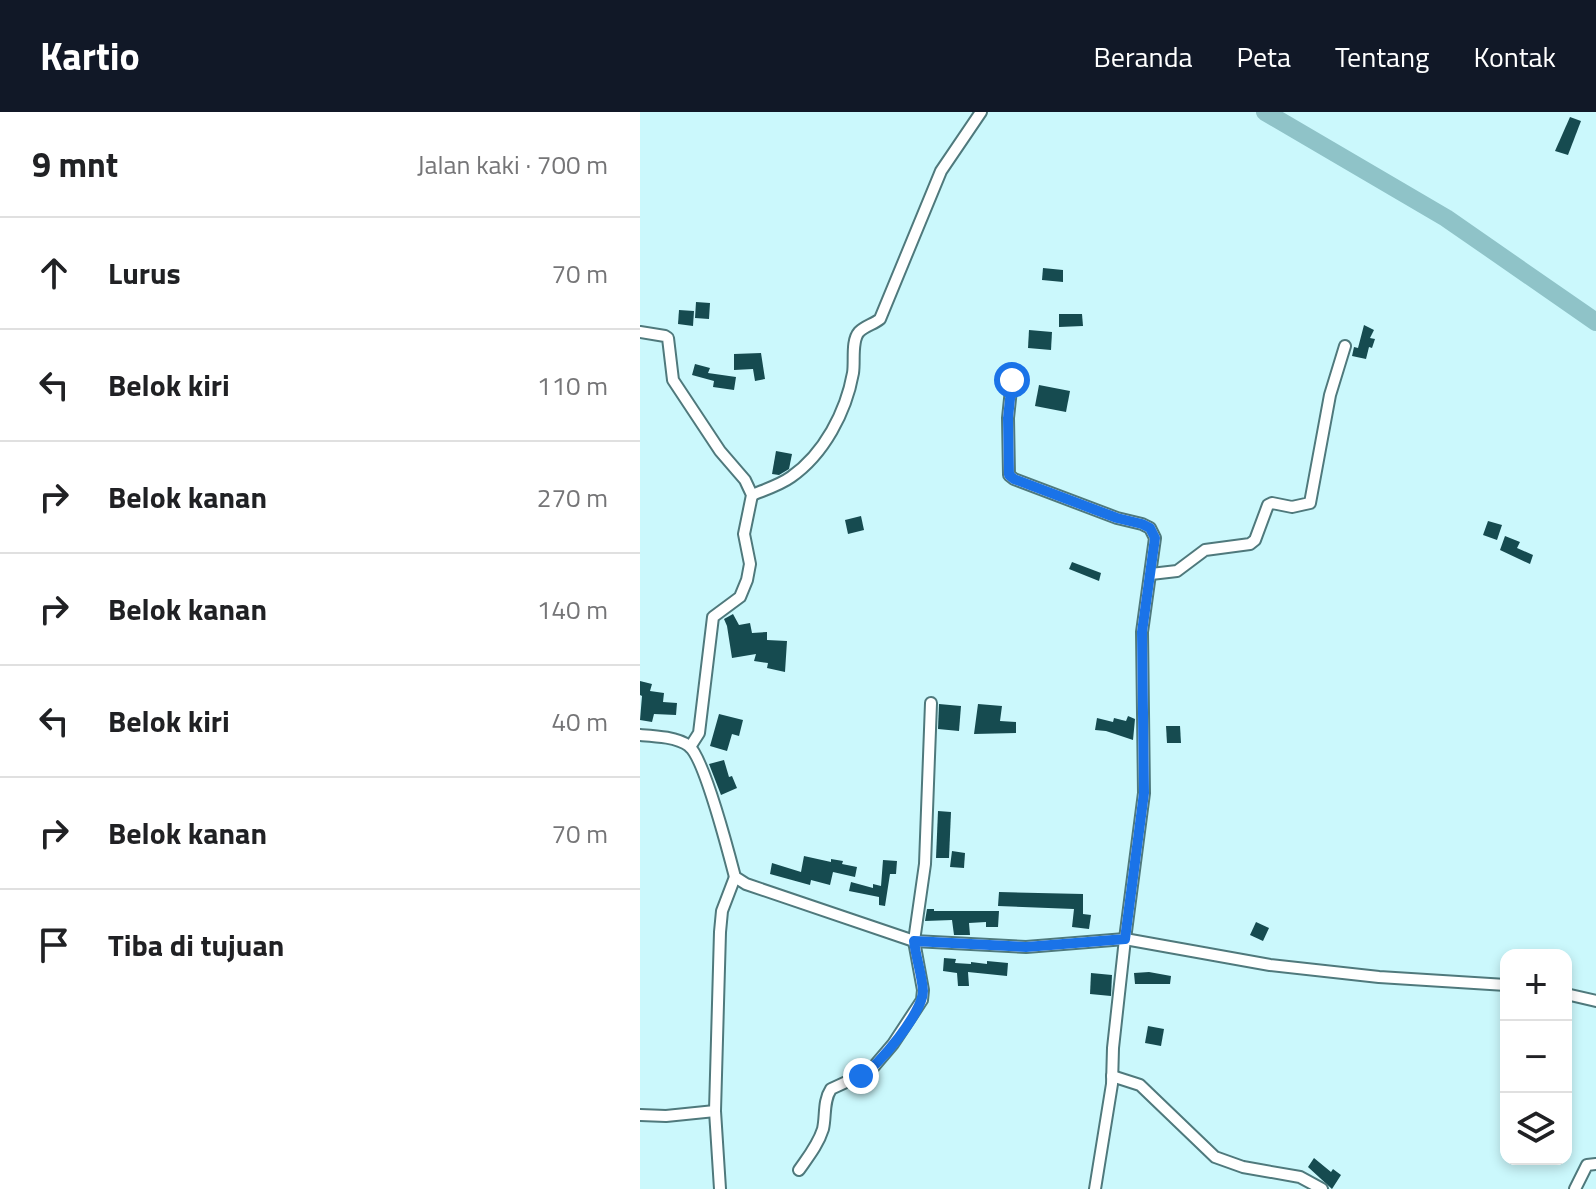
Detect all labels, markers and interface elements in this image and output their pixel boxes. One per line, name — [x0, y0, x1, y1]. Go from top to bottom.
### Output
text: Kartio — [40, 27, 140, 85]
text: Beranda — [1094, 35, 1193, 78]
text: Peta — [1237, 35, 1291, 78]
text: Tentang — [1335, 35, 1429, 78]
text: Kontak — [1473, 35, 1556, 78]
text: 9 mnt — [32, 138, 118, 190]
text: Jalan kaki · 700 m — [417, 145, 608, 184]
text: Lurus — [108, 250, 181, 296]
icon: ahead — [32, 251, 76, 295]
text: 70 m — [551, 254, 608, 293]
text: Belok kiri — [108, 362, 230, 408]
route start — [994, 362, 1030, 398]
icon: left — [32, 363, 76, 407]
text: 110 m — [537, 366, 608, 405]
text: Belok kanan — [108, 474, 267, 520]
icon: right — [32, 475, 76, 519]
text: 270 m — [537, 478, 608, 517]
text: Belok kanan — [108, 586, 267, 632]
icon: right — [32, 587, 76, 631]
text: 140 m — [537, 590, 608, 629]
text: Belok kiri — [108, 698, 230, 744]
icon: left — [32, 699, 76, 743]
text: 40 m — [551, 702, 608, 741]
text: Belok kanan — [108, 810, 267, 856]
icon: right — [32, 811, 76, 855]
text: 70 m — [551, 814, 608, 853]
text: Tiba di tujuan — [108, 922, 284, 968]
icon: arrive — [32, 923, 76, 967]
map controls — [1500, 949, 1572, 1165]
button: + — [1500, 949, 1572, 1021]
button: − — [1500, 1021, 1572, 1093]
route end — [843, 1058, 879, 1094]
button: layers — [1500, 1093, 1572, 1165]

